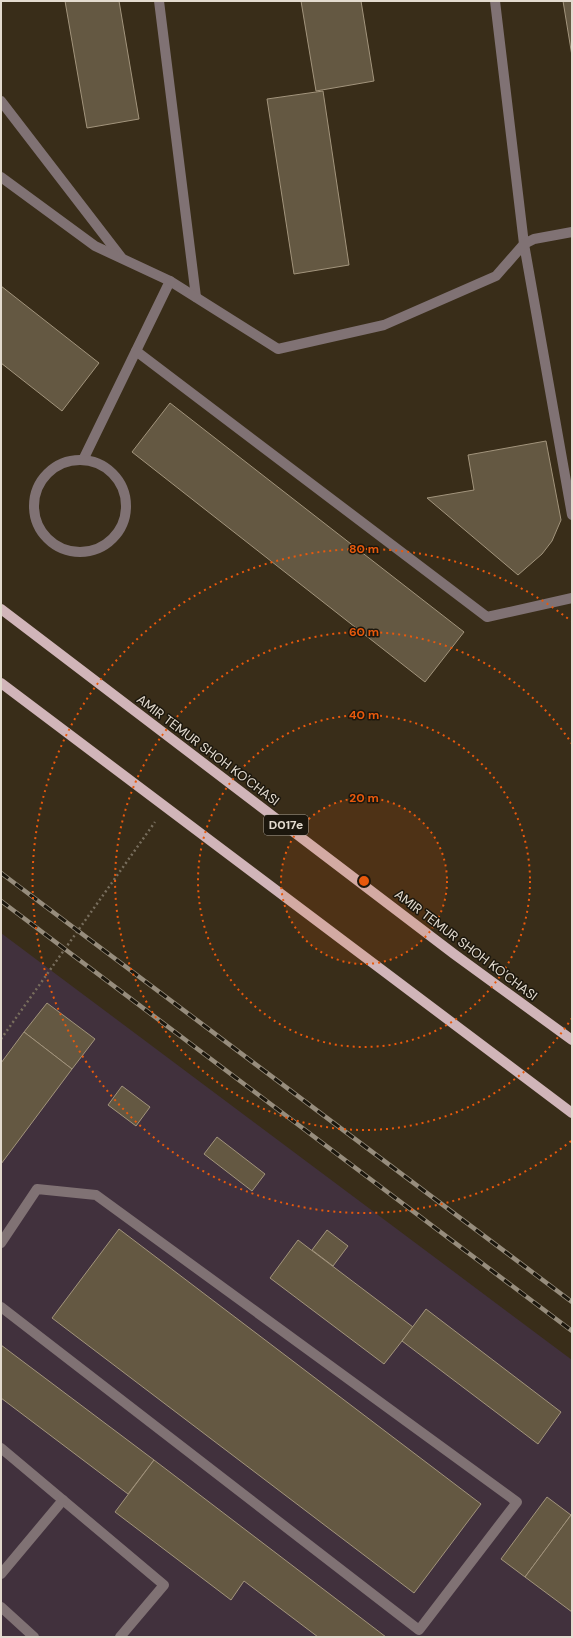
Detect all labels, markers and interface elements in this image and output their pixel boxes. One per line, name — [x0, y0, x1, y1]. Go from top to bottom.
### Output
text: 80 m — [349, 541, 379, 557]
text: 60 m — [349, 624, 379, 640]
street label: AMIR TEMUR SHOH KO'CHASI — [133, 691, 283, 809]
text: 40 m — [349, 707, 379, 723]
text: 20 m — [349, 790, 379, 806]
road number: D017e — [264, 815, 308, 835]
centre of rings — [357, 874, 371, 888]
street label: AMIR TEMUR SHOH KO'CHASI — [391, 886, 541, 1004]

